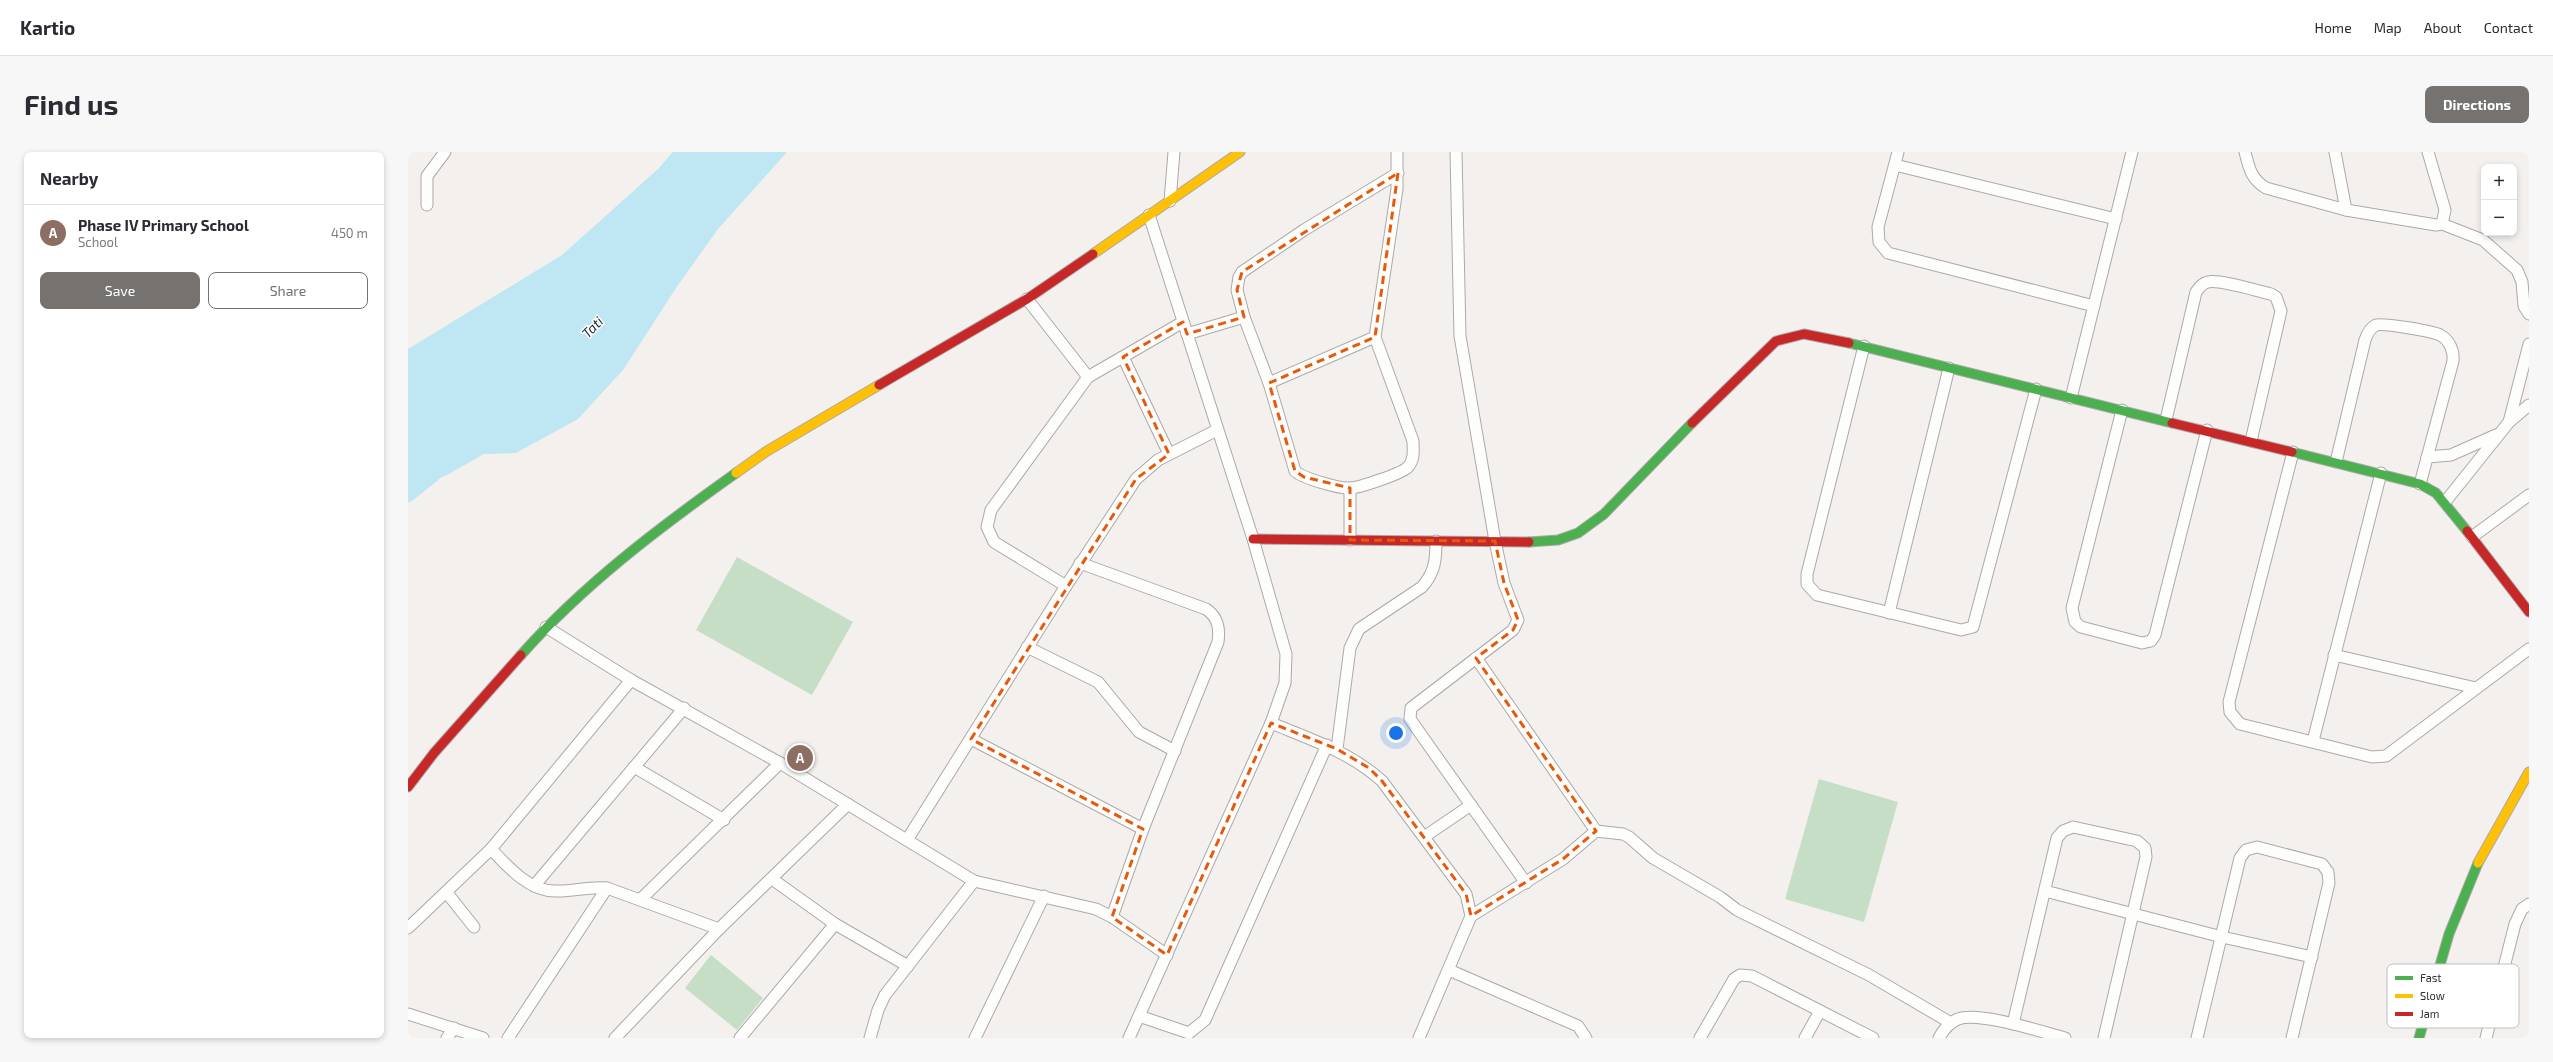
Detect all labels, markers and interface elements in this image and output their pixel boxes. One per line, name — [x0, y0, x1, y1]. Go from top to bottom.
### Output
text: Kartio — [20, 16, 75, 39]
text: Home — [2315, 19, 2352, 36]
text: Map — [2374, 19, 2402, 36]
text: About — [2424, 19, 2462, 36]
text: Contact — [2484, 19, 2533, 36]
button: Directions — [2425, 86, 2529, 123]
text: Find us — [24, 87, 118, 121]
map controls — [2481, 164, 2517, 236]
button: + — [2481, 164, 2517, 200]
text: Nearby — [40, 168, 98, 188]
button: − — [2481, 200, 2517, 236]
text: Phase IV Primary School — [78, 216, 249, 234]
text: A — [49, 225, 57, 241]
text: 450 m — [331, 225, 368, 241]
text: School — [78, 234, 118, 250]
button: Save — [40, 272, 200, 309]
button: Share — [208, 272, 368, 309]
water label: Tati — [578, 312, 607, 341]
your location — [1386, 723, 1406, 743]
pin: A — [787, 743, 813, 773]
legend — [2387, 964, 2519, 1028]
text: Fast — [2420, 971, 2442, 984]
text: Slow — [2420, 989, 2445, 1002]
text: Jam — [2420, 1007, 2439, 1020]

